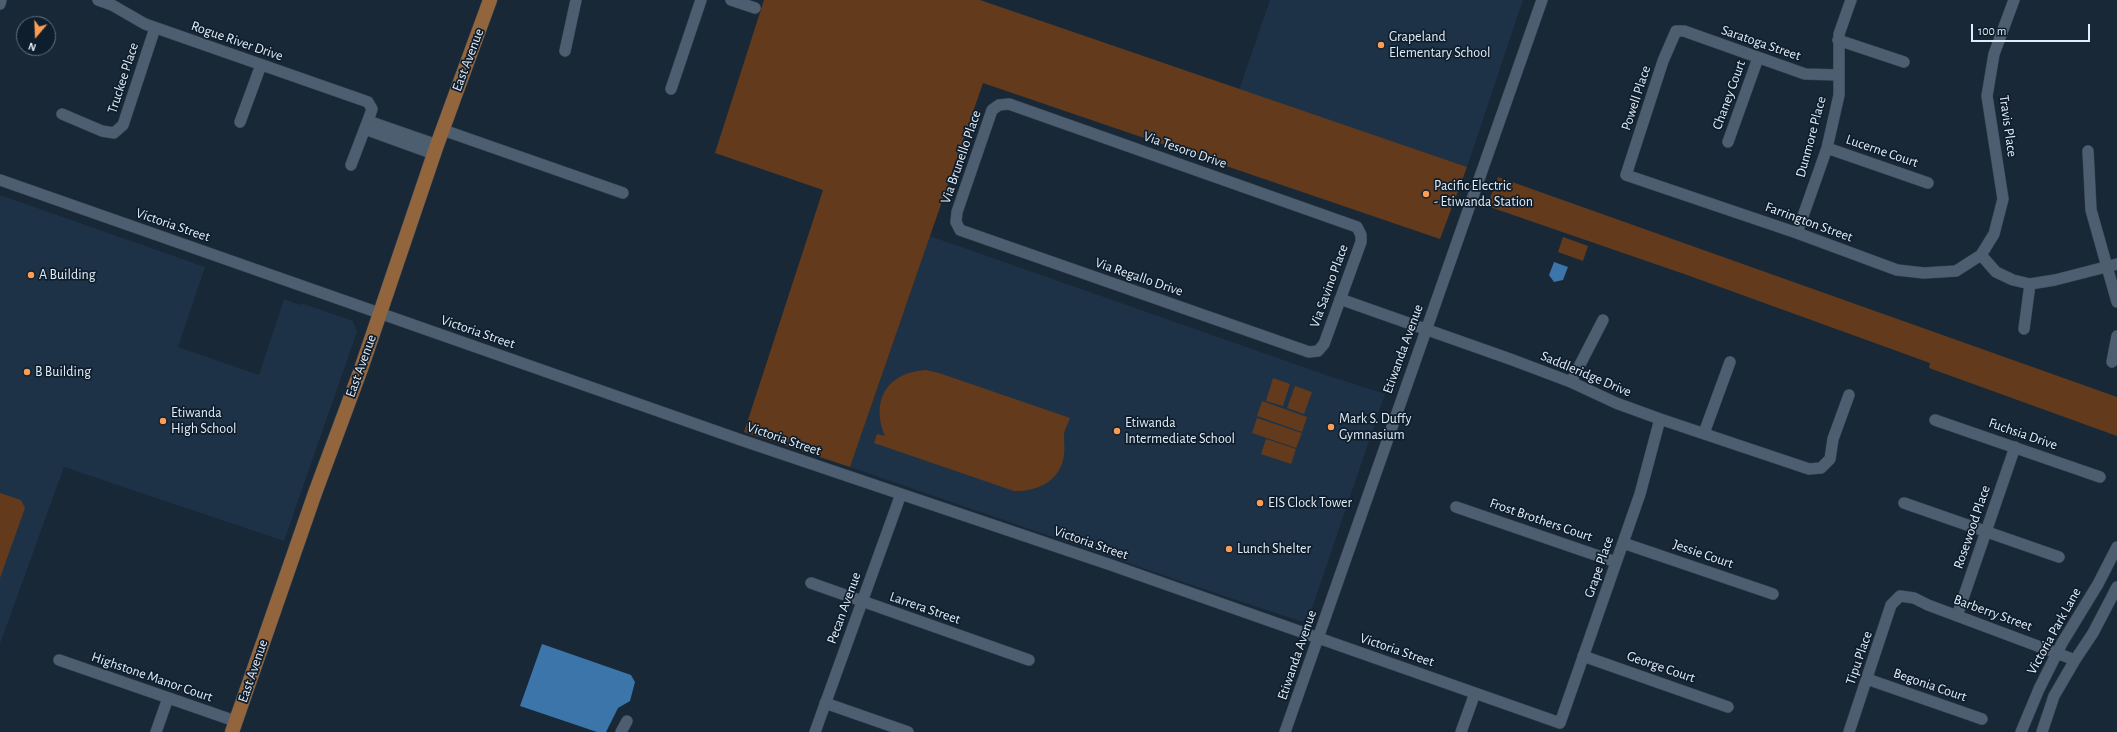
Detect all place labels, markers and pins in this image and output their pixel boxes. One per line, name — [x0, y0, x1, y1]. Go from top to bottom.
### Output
place label: Grapeland Elementary School — [1389, 29, 1490, 62]
marker: Grapeland Elementary School — [1376, 40, 1386, 50]
place label: Pacific Electric - Etiwanda Station — [1434, 178, 1533, 210]
marker: Pacific Electric - Etiwanda Station — [1421, 189, 1431, 199]
place label: A Building — [39, 267, 96, 283]
marker: A Building — [26, 270, 36, 280]
place label: B Building — [35, 364, 91, 380]
marker: B Building — [22, 367, 32, 377]
place label: Etiwanda High School — [171, 405, 237, 438]
place label: Mark S. Duffy Gymnasium — [1339, 411, 1411, 444]
place label: Etiwanda Intermediate School — [1125, 415, 1235, 448]
marker: Etiwanda High School — [158, 416, 168, 426]
marker: Mark S. Duffy Gymnasium — [1326, 422, 1336, 432]
marker: Etiwanda Intermediate School — [1112, 426, 1122, 436]
place label: EIS Clock Tower — [1268, 495, 1352, 511]
marker: EIS Clock Tower — [1255, 498, 1265, 508]
place label: Lunch Shelter — [1237, 541, 1311, 557]
marker: Lunch Shelter — [1224, 544, 1234, 554]

